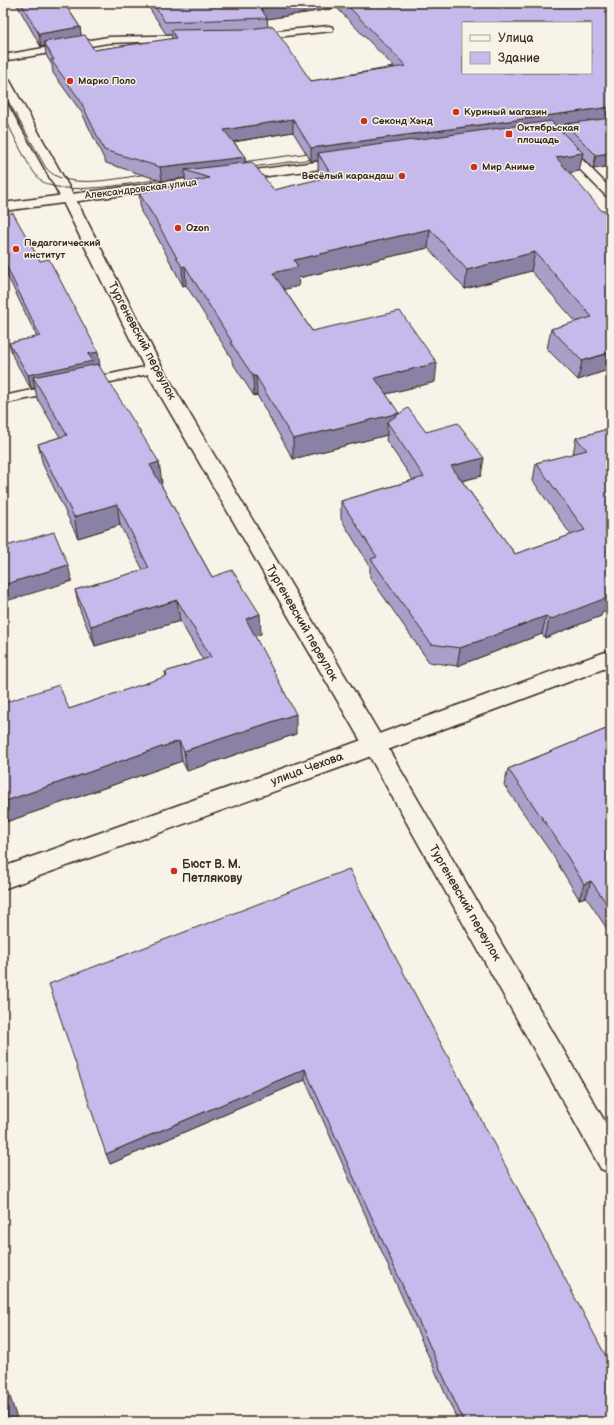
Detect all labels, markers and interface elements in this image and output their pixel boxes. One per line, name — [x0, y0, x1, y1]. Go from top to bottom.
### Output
legend — [462, 22, 592, 74]
text: Улица — [498, 31, 534, 46]
text: Здание — [498, 51, 540, 66]
place label: Марко Поло — [78, 75, 136, 87]
marker: Марко Поло — [65, 76, 75, 86]
place label: Куриный магазин — [464, 106, 547, 118]
marker: Куриный магазин — [451, 107, 461, 117]
place label: Секонд Хэнд — [372, 115, 433, 127]
marker: Секонд Хэнд — [359, 116, 369, 126]
place label: Октябрьская площадь — [517, 122, 579, 146]
marker: Октябрьская площадь — [504, 129, 514, 139]
place label: Мир Аниме — [482, 161, 535, 173]
marker: Мир Аниме — [469, 162, 479, 172]
place label: Весёлый карандаш — [302, 170, 394, 182]
marker: Весёлый карандаш — [397, 171, 407, 181]
street label: Александровская улица — [83, 176, 198, 202]
place label: Ozon — [186, 222, 210, 234]
marker: Ozon — [173, 223, 183, 233]
place label: Педагогический институт — [24, 237, 101, 261]
marker: Педагогический институт — [11, 244, 21, 254]
street label: Тургеневский переулок — [104, 279, 180, 403]
street label: Тургеневский переулок — [263, 562, 342, 684]
street label: улица Чехова — [269, 749, 345, 789]
street label: Тургеневский переулок — [426, 842, 505, 964]
place label: Бюст В. М. Петлякову — [182, 857, 243, 886]
marker: Бюст В. М. Петлякову — [169, 866, 179, 876]

